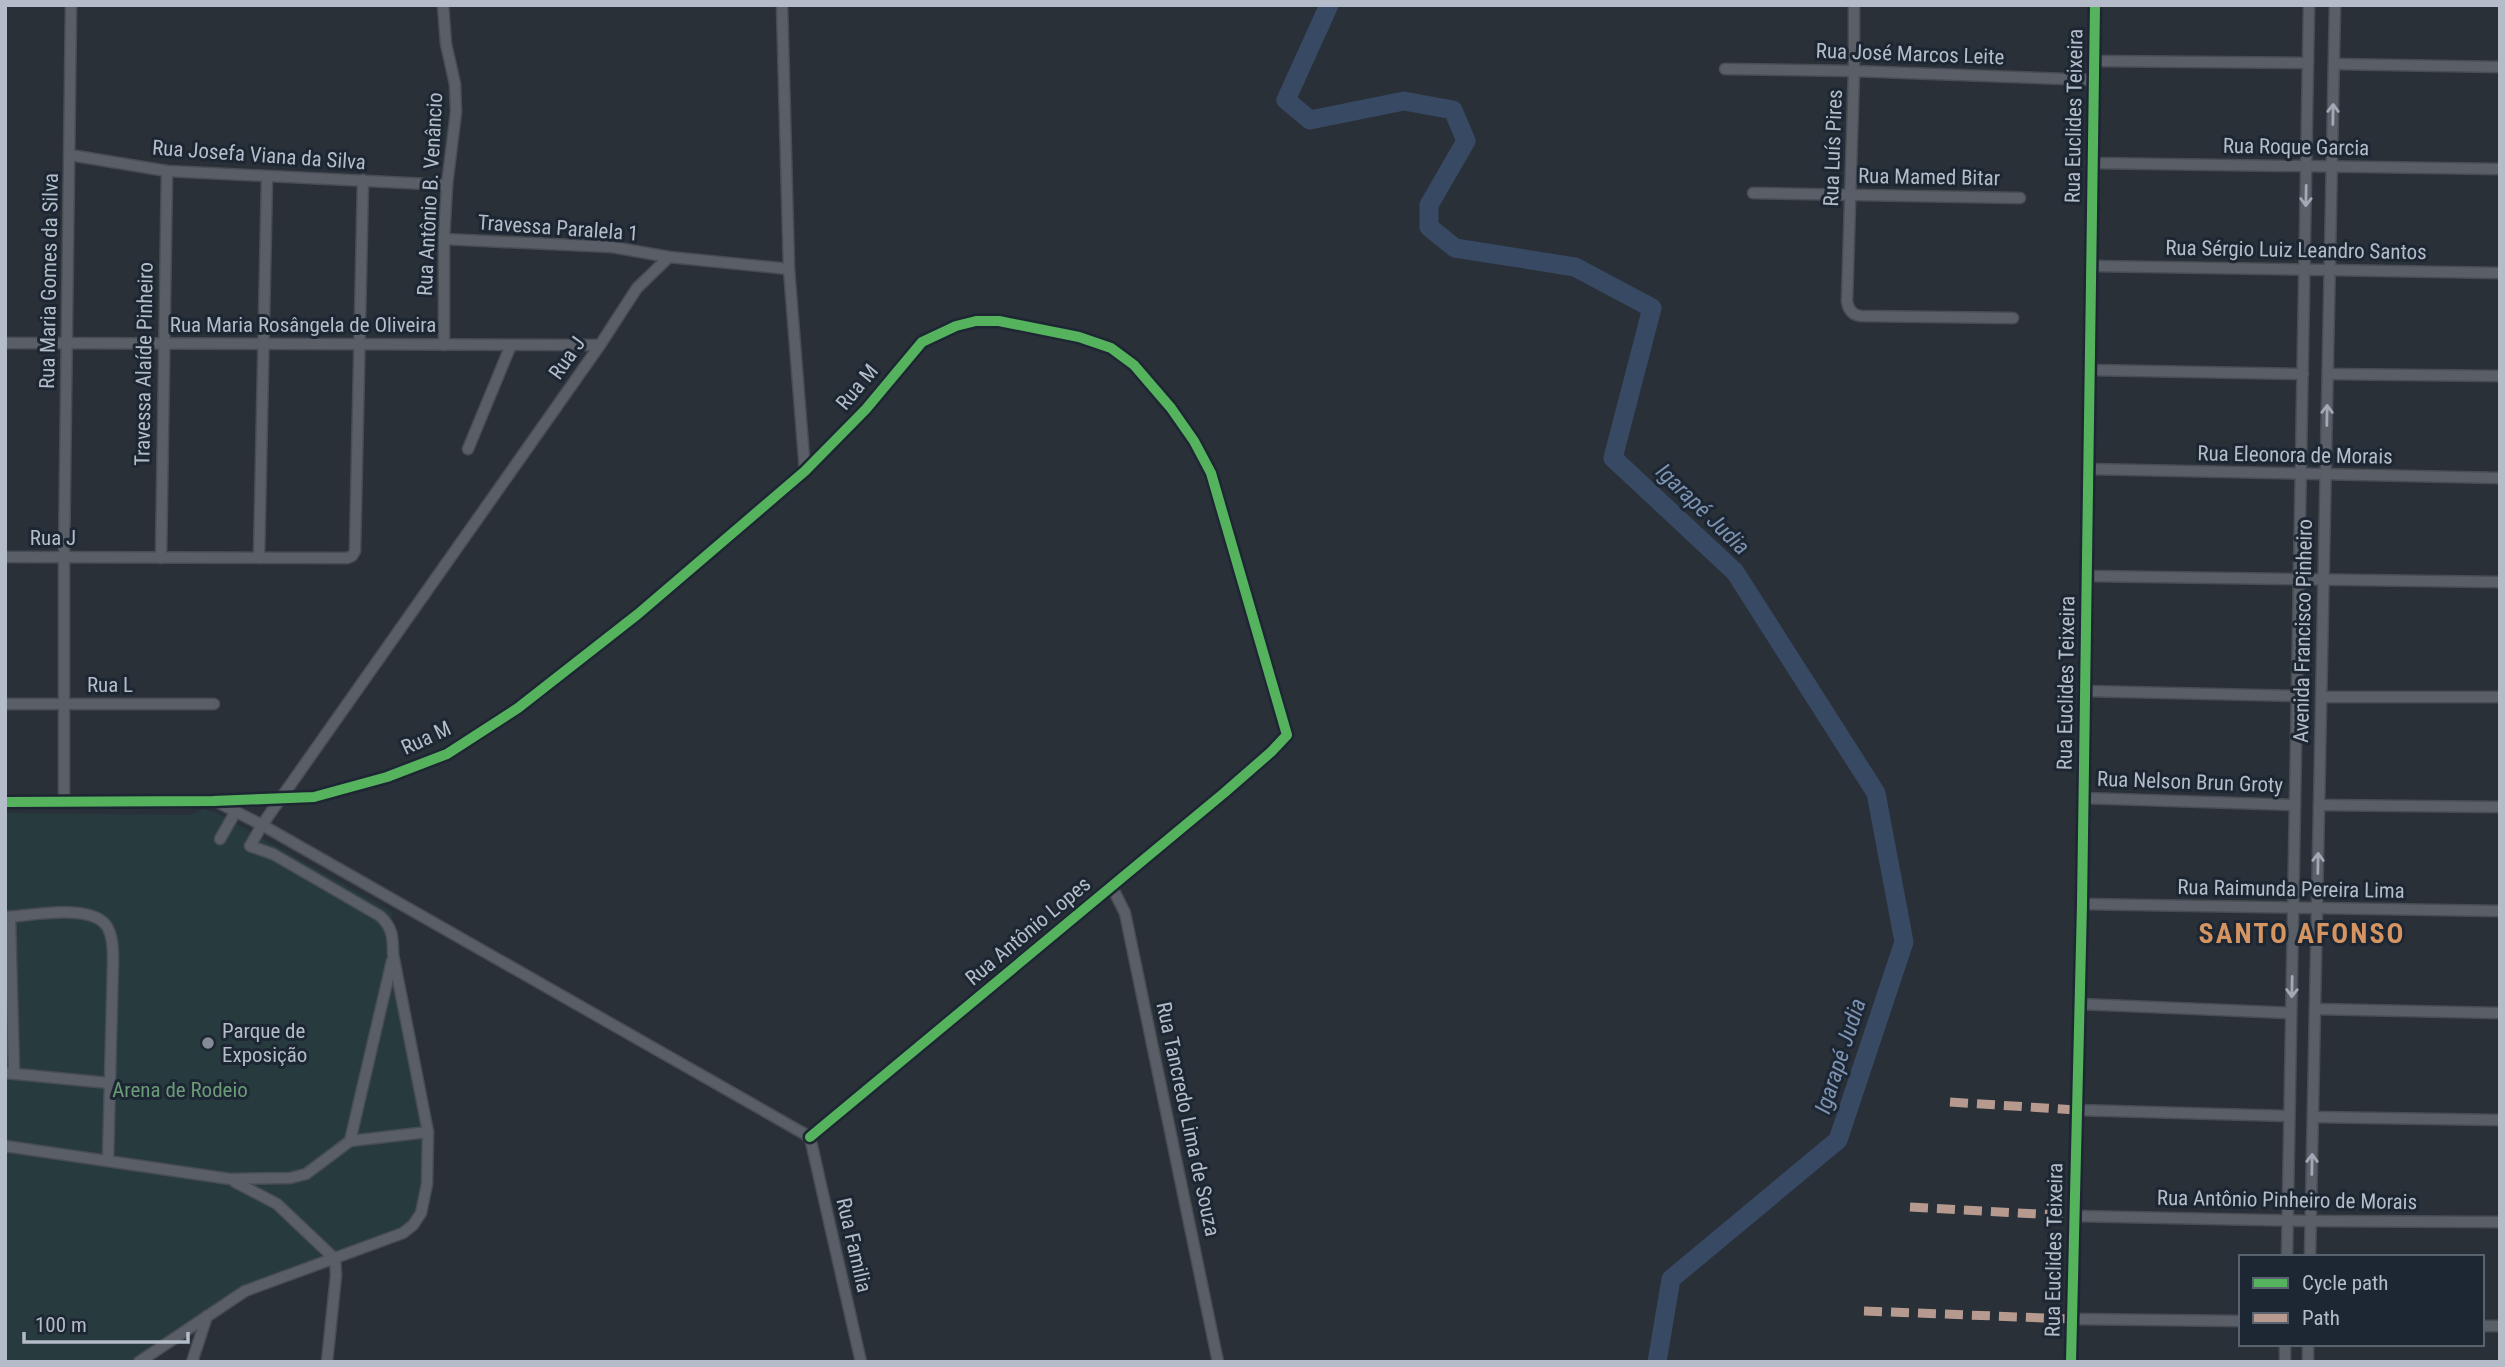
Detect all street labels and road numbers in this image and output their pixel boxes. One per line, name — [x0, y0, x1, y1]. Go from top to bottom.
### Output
street label: Rua Euclides Teixeira — [2060, 29, 2088, 203]
street label: Rua José Marcos Leite — [1815, 39, 2005, 69]
street label: Rua Luís Pires — [1819, 89, 1847, 207]
street label: Rua Antônio B. Venâncio — [413, 92, 447, 296]
street label: Rua Roque Garcia — [2223, 134, 2369, 160]
street label: Rua Josefa Viana da Silva — [151, 136, 367, 174]
street label: Rua Mamed Bitar — [1858, 164, 2000, 190]
street label: Rua Maria Gomes da Silva — [35, 173, 63, 389]
street label: Travessa Paralela 1 — [477, 210, 639, 246]
street label: Rua Sérgio Luiz Leandro Santos — [2165, 236, 2427, 264]
street label: Travessa Alaíde Pinheiro — [130, 262, 158, 466]
street label: Rua Maria Rosângela de Oliveira — [170, 313, 436, 337]
street label: Rua J — [544, 332, 590, 384]
street label: Rua M — [831, 359, 883, 415]
street label: Rua Eleonora de Morais — [2197, 441, 2393, 469]
street label: Avenida Francisco Pinheiro — [2289, 519, 2317, 743]
street label: Rua J — [30, 526, 76, 550]
street label: Rua Euclides Teixeira — [2052, 596, 2080, 770]
street label: Rua L — [87, 673, 133, 697]
street label: Rua M — [397, 716, 455, 760]
street label: Rua Nelson Brun Groty — [2097, 767, 2284, 797]
street label: Rua Antônio Lopes — [961, 872, 1095, 990]
street label: Rua Raimunda Pereira Lima — [2177, 875, 2405, 903]
street label: Rua Tancredo Lima de Souza — [1151, 1000, 1225, 1238]
street label: Rua Euclides Teixeira — [2040, 1163, 2068, 1337]
street label: Rua Antônio Pinheiro de Morais — [2157, 1186, 2417, 1214]
street label: Rua Familia — [831, 1195, 877, 1295]

